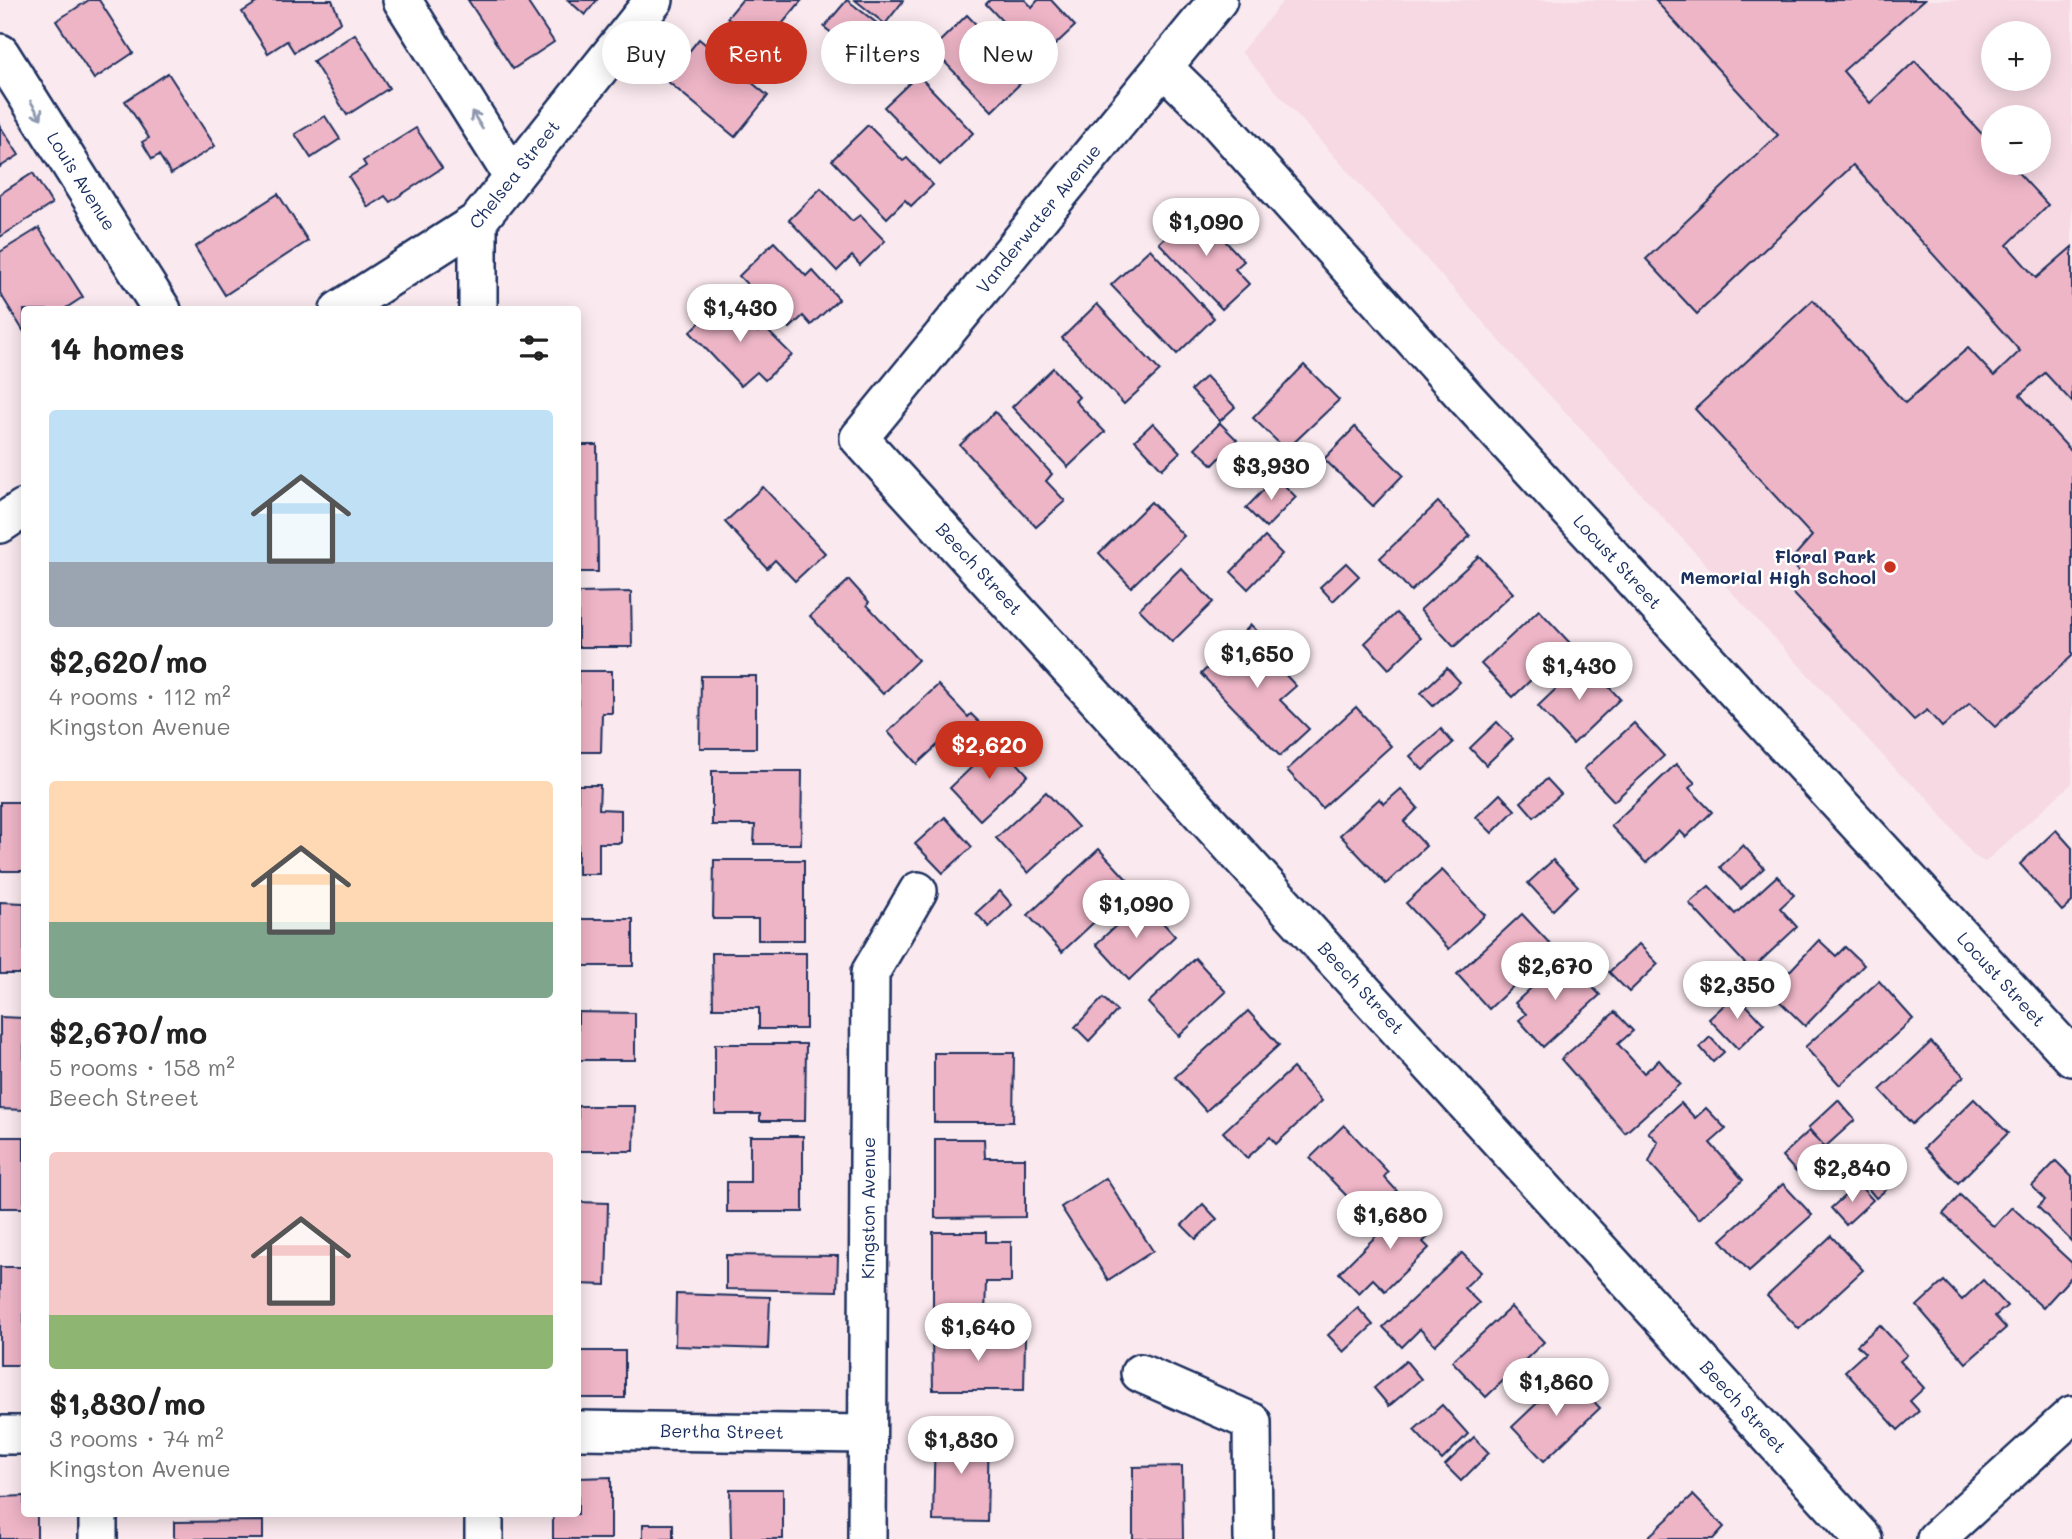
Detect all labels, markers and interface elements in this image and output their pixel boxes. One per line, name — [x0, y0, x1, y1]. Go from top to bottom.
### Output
chip: Buy — [602, 21, 691, 84]
chip: Rent — [705, 21, 807, 84]
chip: Filters — [821, 21, 945, 84]
chip: New — [959, 21, 1058, 84]
map controls — [1981, 21, 2051, 175]
button: + — [1981, 21, 2051, 91]
one-way arrow — [30, 100, 44, 120]
button: − — [1981, 105, 2051, 175]
one-way arrow — [470, 110, 484, 130]
street label: Chelsea Street — [465, 115, 565, 234]
street label: Louis Avenue — [42, 127, 122, 235]
street label: Vanderwater Avenue — [970, 139, 1106, 298]
pin: $1,090 — [1149, 198, 1263, 258]
text: $1,090 — [1169, 206, 1243, 236]
pin: $1,430 — [683, 284, 797, 344]
text: $1,430 — [703, 292, 777, 322]
text: 14 homes — [49, 328, 185, 368]
icon: filters — [515, 329, 553, 367]
pin: $3,930 — [1214, 442, 1328, 502]
text: $3,930 — [1232, 450, 1310, 480]
icon: home — [238, 456, 364, 582]
street label: Locust Street — [1568, 509, 1667, 614]
street label: Beech Street — [931, 517, 1028, 620]
place label: Floral Park Memorial High School — [1680, 544, 1876, 589]
marker: Floral Park Memorial High School — [1882, 559, 1898, 575]
pin: $1,650 — [1200, 630, 1314, 690]
text: $1,650 — [1220, 638, 1294, 668]
text: $2,620/mo — [49, 641, 207, 681]
pin: $1,430 — [1522, 642, 1636, 702]
text: $1,430 — [1542, 650, 1616, 680]
text: 4 rooms · 112 m² — [49, 681, 231, 711]
text: Kingston Avenue — [49, 711, 231, 741]
pin: $2,620 — [932, 722, 1046, 781]
text: $2,620 — [951, 729, 1027, 759]
icon: home — [238, 827, 364, 953]
pin: $1,090 — [1079, 880, 1193, 940]
text: $1,090 — [1099, 888, 1173, 918]
street label: Locust Street — [1952, 926, 2051, 1031]
street label: Beech Street — [1313, 936, 1410, 1039]
pin: $2,670 — [1498, 942, 1612, 1002]
text: $2,670 — [1517, 950, 1593, 980]
pin: $2,350 — [1680, 962, 1794, 1021]
text: $2,350 — [1699, 969, 1775, 999]
text: $2,670/mo — [49, 1012, 207, 1052]
text: 5 rooms · 158 m² — [49, 1052, 235, 1082]
text: Beech Street — [49, 1082, 199, 1112]
street label: Kingston Avenue — [855, 1137, 880, 1279]
pin: $2,840 — [1795, 1144, 1909, 1204]
text: $2,840 — [1813, 1152, 1891, 1182]
pin: $1,680 — [1333, 1192, 1447, 1251]
icon: home — [238, 1198, 364, 1324]
text: $1,680 — [1353, 1199, 1427, 1229]
pin: $1,640 — [921, 1304, 1035, 1363]
text: $1,640 — [941, 1311, 1015, 1341]
street label: Beech Street — [1695, 1355, 1792, 1458]
pin: $1,860 — [1499, 1358, 1613, 1418]
text: $1,860 — [1519, 1366, 1593, 1396]
text: $1,830/mo — [49, 1383, 205, 1423]
pin: $1,830 — [904, 1416, 1018, 1476]
street label: Bertha Street — [660, 1418, 784, 1444]
text: 3 rooms · 74 m² — [49, 1423, 224, 1453]
text: $1,830 — [924, 1424, 998, 1454]
text: Kingston Avenue — [49, 1453, 231, 1483]

